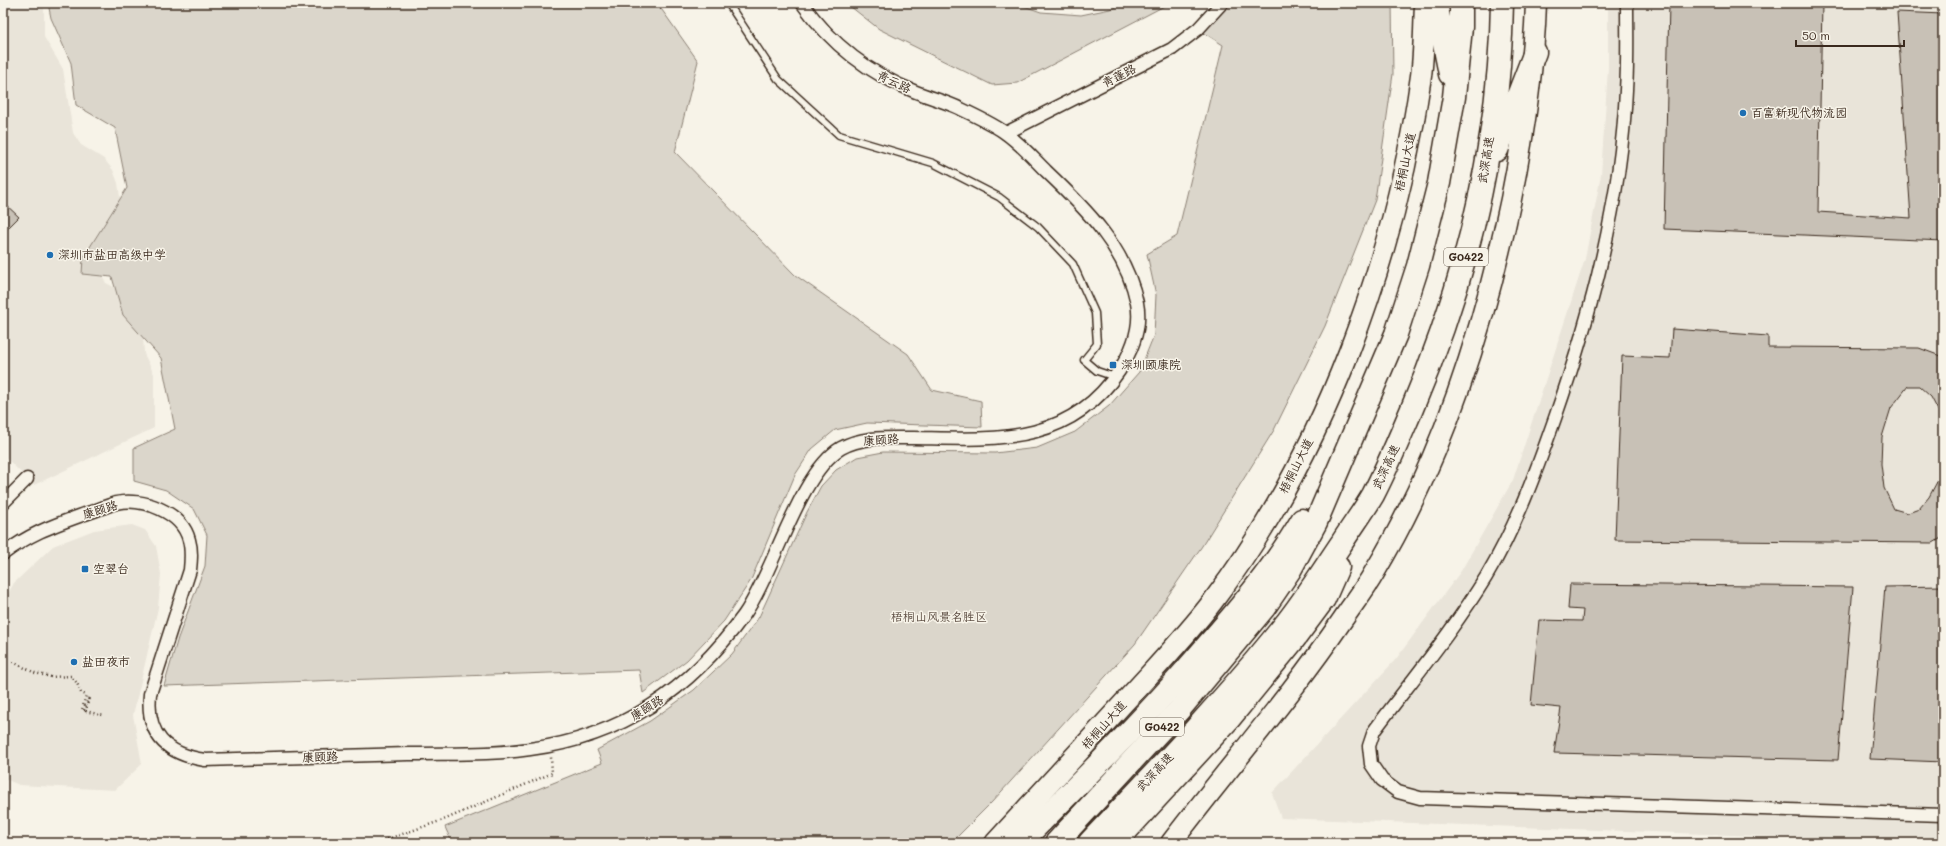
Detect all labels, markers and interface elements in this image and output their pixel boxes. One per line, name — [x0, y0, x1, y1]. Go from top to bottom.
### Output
scale bar — [1796, 22, 1904, 48]
text: 50 m — [1802, 27, 1830, 43]
street label: 青蓬路 — [1099, 60, 1138, 90]
street label: 青云路 — [875, 66, 914, 96]
place label: 百富新现代物流园 — [1751, 104, 1847, 120]
marker: 百富新现代物流园 — [1738, 108, 1748, 118]
street label: 梧桐山大道 — [1390, 131, 1418, 193]
street label: 武深高速 — [1473, 135, 1497, 185]
place label: 深圳市盐田高级中学 — [58, 246, 166, 262]
road number: G0422 — [1444, 248, 1488, 266]
marker: 深圳市盐田高级中学 — [45, 250, 55, 260]
place label: 深圳颐康院 — [1121, 356, 1181, 372]
marker: 深圳颐康院 — [1108, 360, 1118, 370]
street label: 康颐路 — [862, 430, 899, 448]
street label: 梧桐山大道 — [1274, 435, 1316, 496]
street label: 武深高速 — [1368, 441, 1402, 492]
street label: 康颐路 — [80, 496, 119, 522]
place label: 空翠台 — [93, 560, 129, 576]
marker: 空翠台 — [80, 564, 90, 574]
park label: 梧桐山风景名胜区 — [891, 608, 987, 624]
place label: 盐田夜市 — [82, 653, 130, 669]
marker: 盐田夜市 — [69, 657, 79, 667]
street label: 康颐路 — [627, 691, 666, 723]
street label: 梧桐山大道 — [1077, 697, 1129, 752]
road number: G0422 — [1140, 718, 1184, 736]
street label: 康颐路 — [302, 747, 338, 765]
street label: 武深高速 — [1132, 748, 1176, 794]

